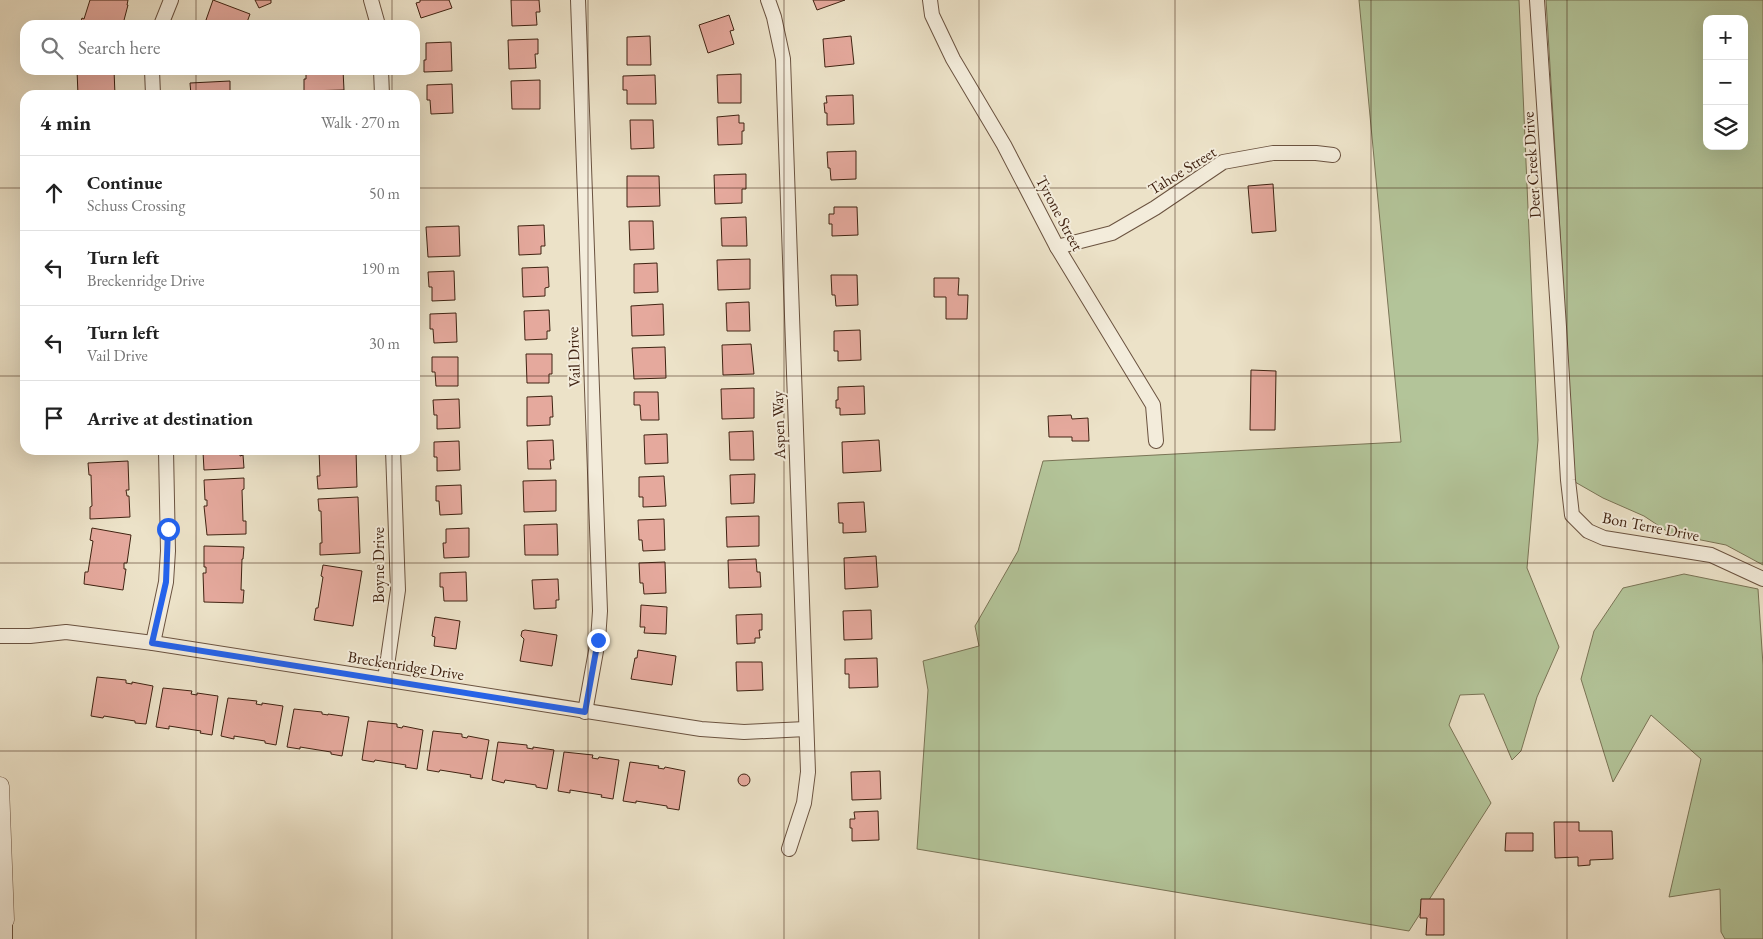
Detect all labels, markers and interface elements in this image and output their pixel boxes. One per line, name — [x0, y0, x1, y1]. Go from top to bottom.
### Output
map controls — [1703, 15, 1748, 150]
button: + — [1703, 15, 1748, 60]
search box — [20, 20, 420, 75]
icon: search — [38, 34, 66, 62]
text: Search here — [78, 35, 160, 60]
button: − — [1703, 60, 1748, 105]
button: layers — [1703, 105, 1748, 150]
text: 4 min — [40, 109, 91, 136]
street label: Deer Creek Drive — [1517, 111, 1546, 219]
text: Walk · 270 m — [321, 112, 400, 133]
street label: Tahoe Street — [1144, 141, 1220, 200]
text: Continue — [87, 170, 162, 195]
street label: Tyrone Street — [1031, 172, 1088, 255]
icon: ahead — [40, 179, 68, 207]
text: 50 m — [369, 183, 400, 204]
text: Schuss Crossing — [87, 195, 185, 216]
text: Turn left — [87, 245, 159, 270]
icon: left — [40, 254, 68, 282]
text: 190 m — [361, 258, 400, 279]
text: Breckenridge Drive — [87, 270, 204, 291]
text: Turn left — [87, 320, 159, 345]
street label: Vail Drive — [562, 326, 585, 388]
icon: left — [40, 329, 68, 357]
text: 30 m — [369, 333, 400, 354]
text: Vail Drive — [87, 345, 148, 366]
street label: Aspen Way — [767, 389, 790, 461]
icon: arrive — [40, 404, 68, 432]
text: Arrive at destination — [87, 406, 253, 431]
street label: Bon Terre Drive — [1601, 507, 1701, 546]
route start — [157, 518, 180, 541]
street label: Boyne Drive — [368, 527, 389, 603]
route end — [587, 629, 610, 652]
street label: Breckenridge Drive — [346, 646, 466, 685]

